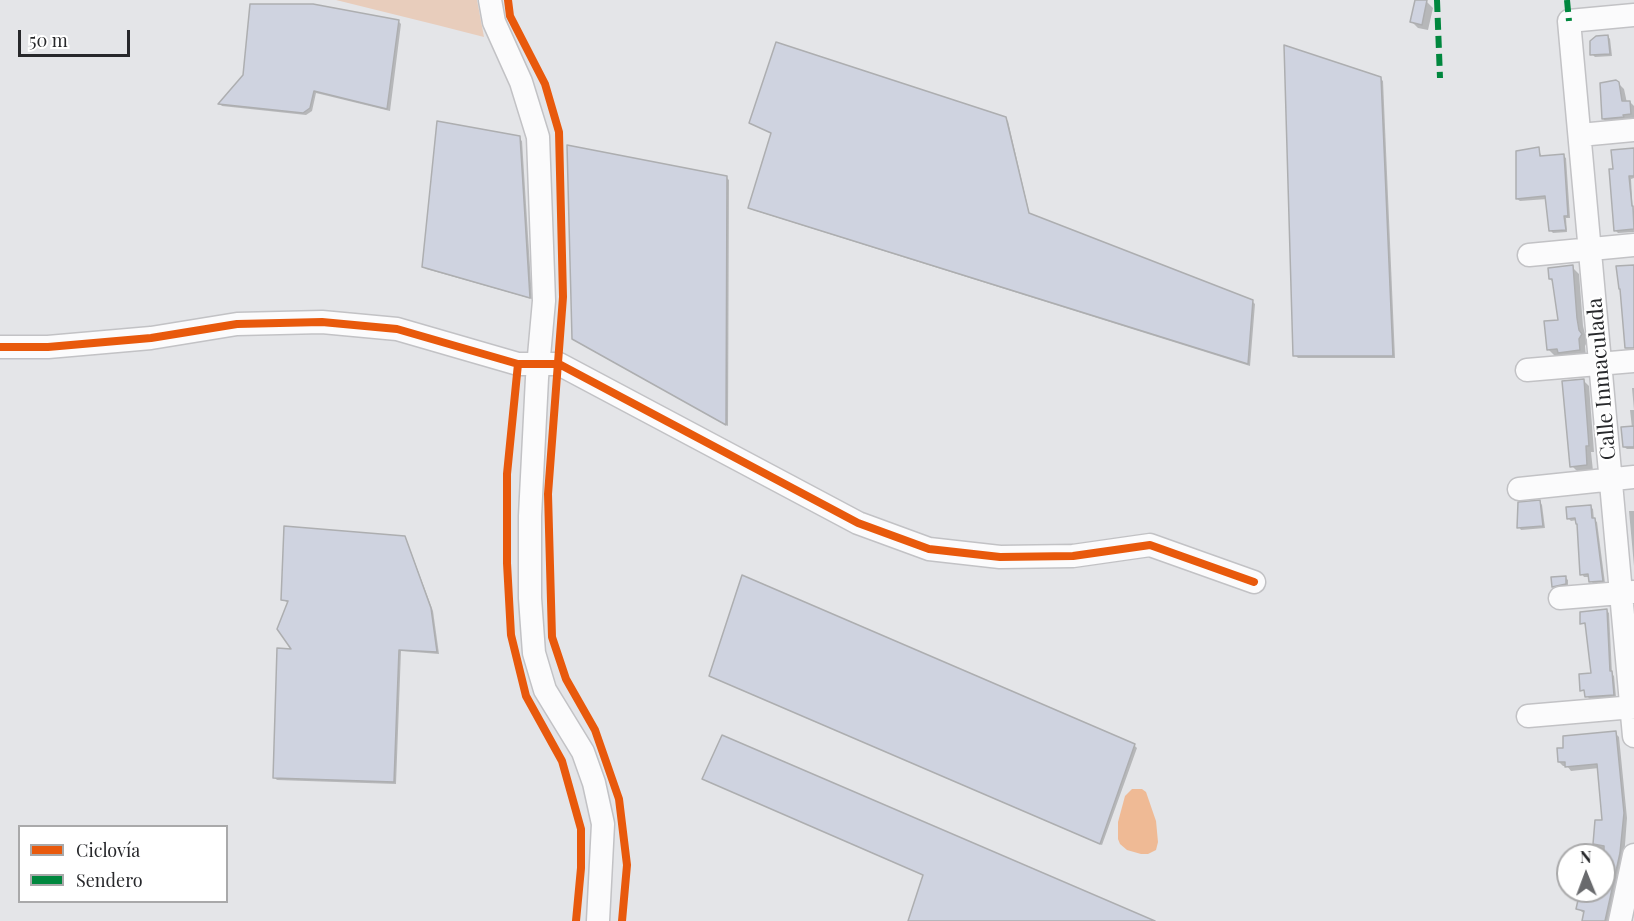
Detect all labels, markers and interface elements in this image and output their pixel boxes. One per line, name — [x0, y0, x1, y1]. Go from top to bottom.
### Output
scale bar — [21, 18, 134, 56]
text: 50 m — [29, 28, 68, 52]
street label: Calle Inmaculada — [1582, 297, 1622, 461]
legend — [18, 825, 228, 903]
text: Ciclovía — [76, 838, 140, 862]
north arrow — [1556, 843, 1616, 903]
text: N — [1580, 846, 1592, 867]
text: Sendero — [76, 868, 143, 892]

